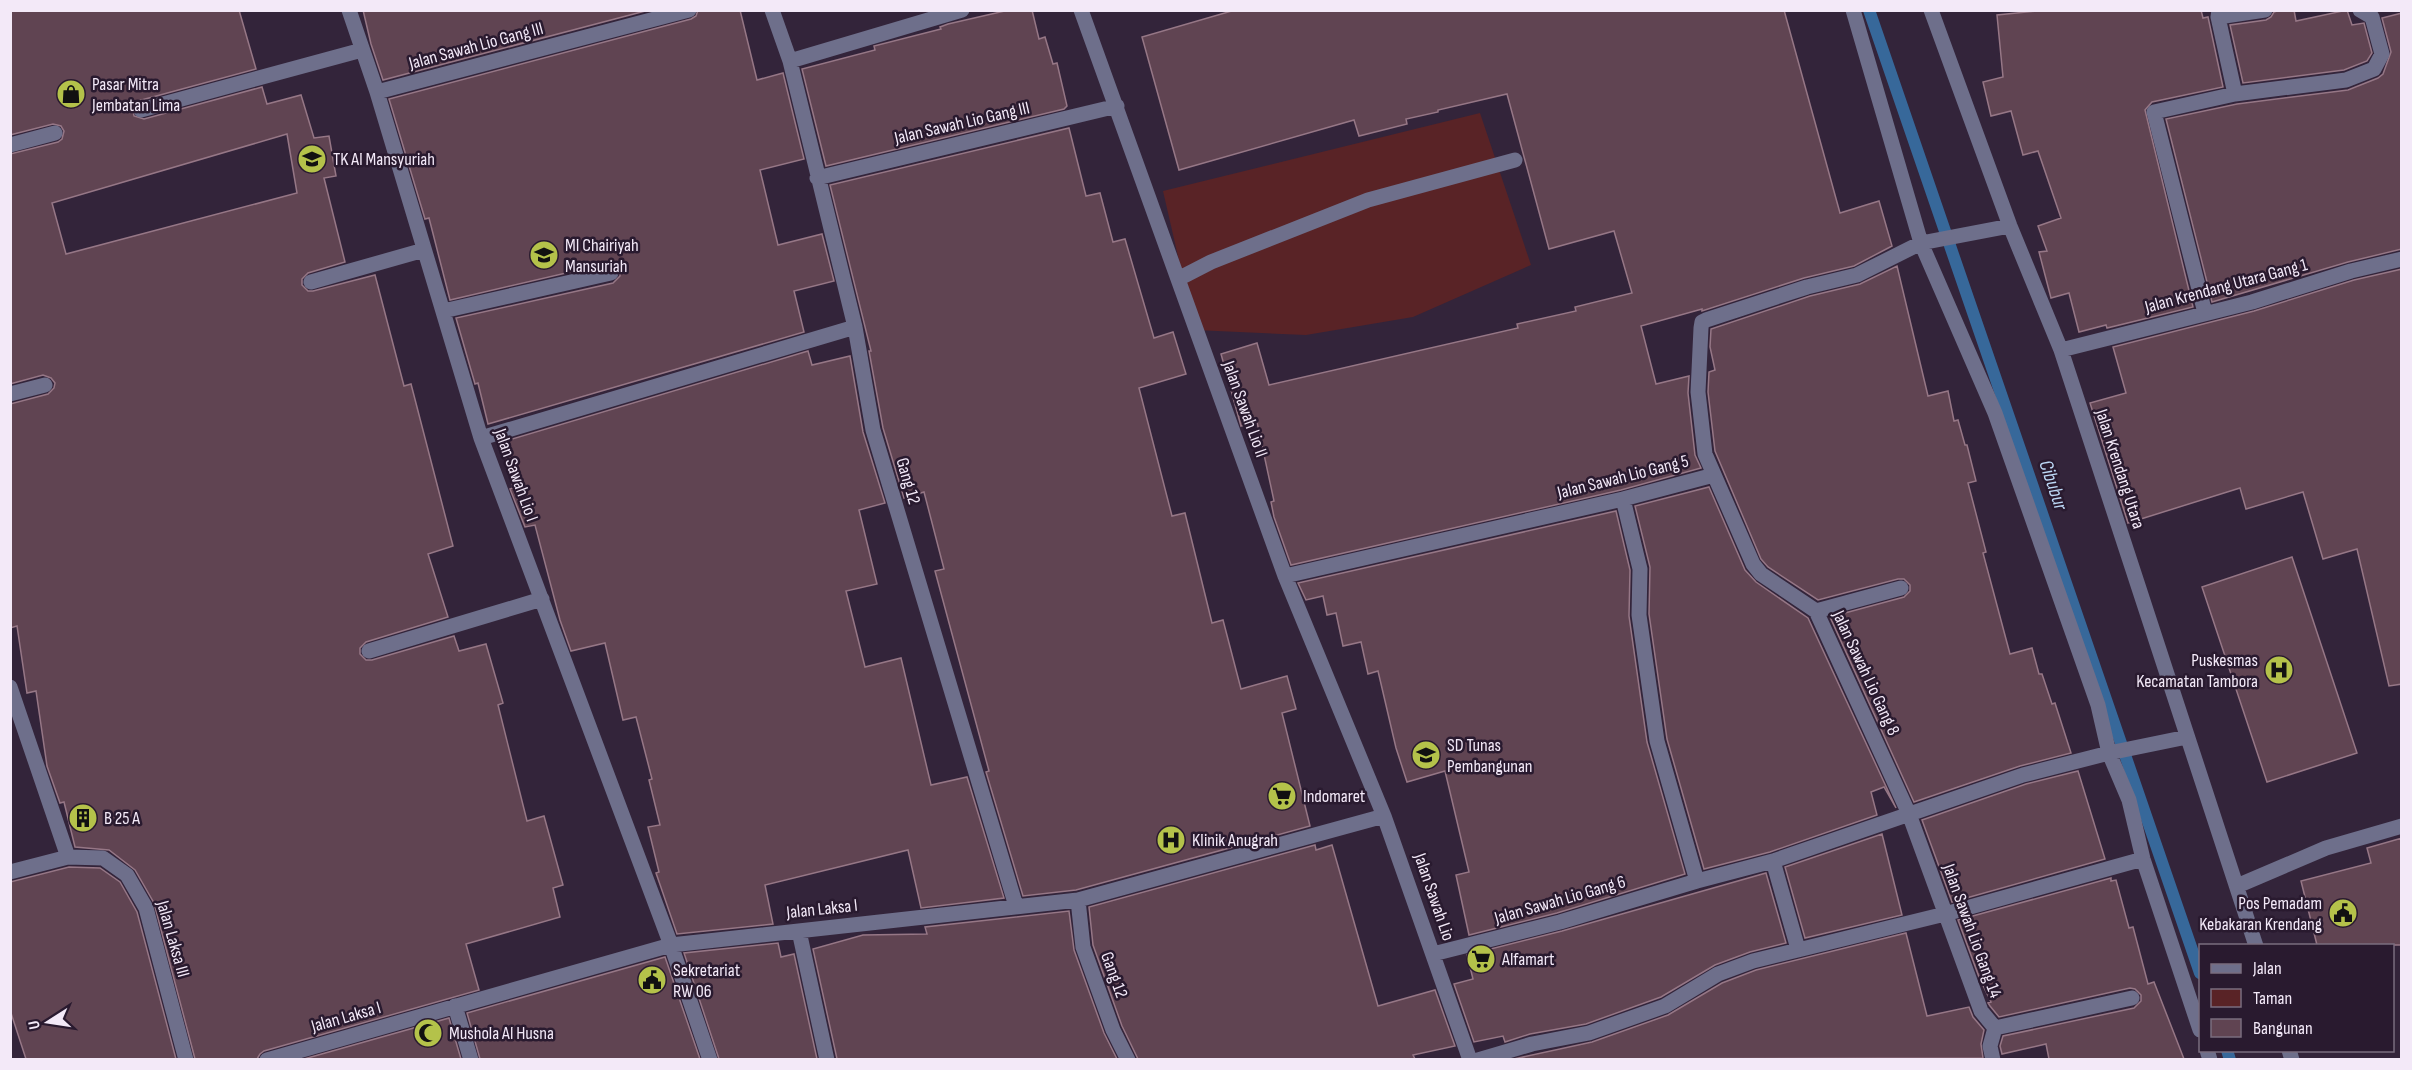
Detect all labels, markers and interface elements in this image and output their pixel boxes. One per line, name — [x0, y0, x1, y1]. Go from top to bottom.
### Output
street label: Jalan Sawah Lio Gang III — [406, 18, 545, 74]
place label: Pasar Mitra Jembatan Lima — [91, 74, 180, 116]
shop icon: Pasar Mitra Jembatan Lima — [55, 78, 87, 110]
street label: Jalan Sawah Lio Gang III — [891, 97, 1032, 149]
school or university icon: TK Al Mansyuriah — [296, 143, 328, 175]
place label: TK Al Mansyuriah — [333, 149, 435, 170]
place label: MI Chairiyah Mansuriah — [565, 235, 639, 277]
school or university icon: MI Chairiyah Mansuriah — [528, 239, 560, 271]
street label: Jalan Krendang Utara Gang 1 — [2142, 254, 2310, 318]
street label: Jalan Sawah Lio II — [1218, 357, 1272, 460]
street label: Jalan Krendang Utara — [2090, 406, 2149, 532]
street label: Jalan Sawah Lio I — [489, 425, 543, 524]
street label: Jalan Sawah Lio Gang 5 — [1554, 451, 1691, 504]
street label: Gang 12 — [891, 455, 925, 507]
water label: Cibubur — [2033, 457, 2073, 514]
street label: Jalan Sawah Lio Gang 8 — [1827, 606, 1904, 739]
place label: Puskesmas Kecamatan Tambora — [2136, 650, 2258, 692]
hospital icon: Puskesmas Kecamatan Tambora — [2263, 654, 2295, 686]
place label: SD Tunas Pembangunan — [1447, 735, 1533, 777]
school or university icon: SD Tunas Pembangunan — [1410, 739, 1442, 771]
supermarket icon: Indomaret — [1266, 780, 1298, 812]
place label: Indomaret — [1303, 786, 1366, 807]
building icon: B 25 A — [67, 802, 99, 834]
place label: B 25 A — [104, 808, 140, 829]
hospital icon: Klinik Anugrah — [1155, 824, 1187, 856]
place label: Klinik Anugrah — [1192, 830, 1278, 851]
street label: Jalan Sawah Lio — [1409, 850, 1459, 943]
street label: Jalan Sawah Lio Gang 14 — [1938, 860, 2006, 1001]
street label: Jalan Sawah Lio Gang 6 — [1491, 871, 1628, 929]
place label: Pos Pemadam Kebakaran Krendang — [2199, 893, 2322, 935]
street label: Jalan Laksa I — [784, 895, 859, 923]
street label: Jalan Laksa III — [152, 897, 194, 980]
public building icon: Pos Pemadam Kebakaran Krendang — [2327, 897, 2359, 929]
supermarket icon: Alfamart — [1465, 943, 1497, 975]
legend — [2199, 944, 2394, 1052]
street label: Gang 12 — [1096, 949, 1132, 1001]
place label: Alfamart — [1501, 949, 1555, 970]
text: Jalan — [2252, 958, 2282, 979]
place label: Sekretariat RW 06 — [673, 960, 741, 1002]
public building icon: Sekretariat RW 06 — [636, 964, 668, 996]
text: Taman — [2253, 988, 2292, 1009]
north arrow — [18, 992, 78, 1052]
street label: Jalan Laksa I — [308, 997, 383, 1037]
mosque icon: Mushola Al Husna — [412, 1017, 444, 1049]
text: Bangunan — [2253, 1018, 2313, 1039]
text: U — [25, 1019, 45, 1031]
place label: Mushola Al Husna — [449, 1023, 554, 1044]

